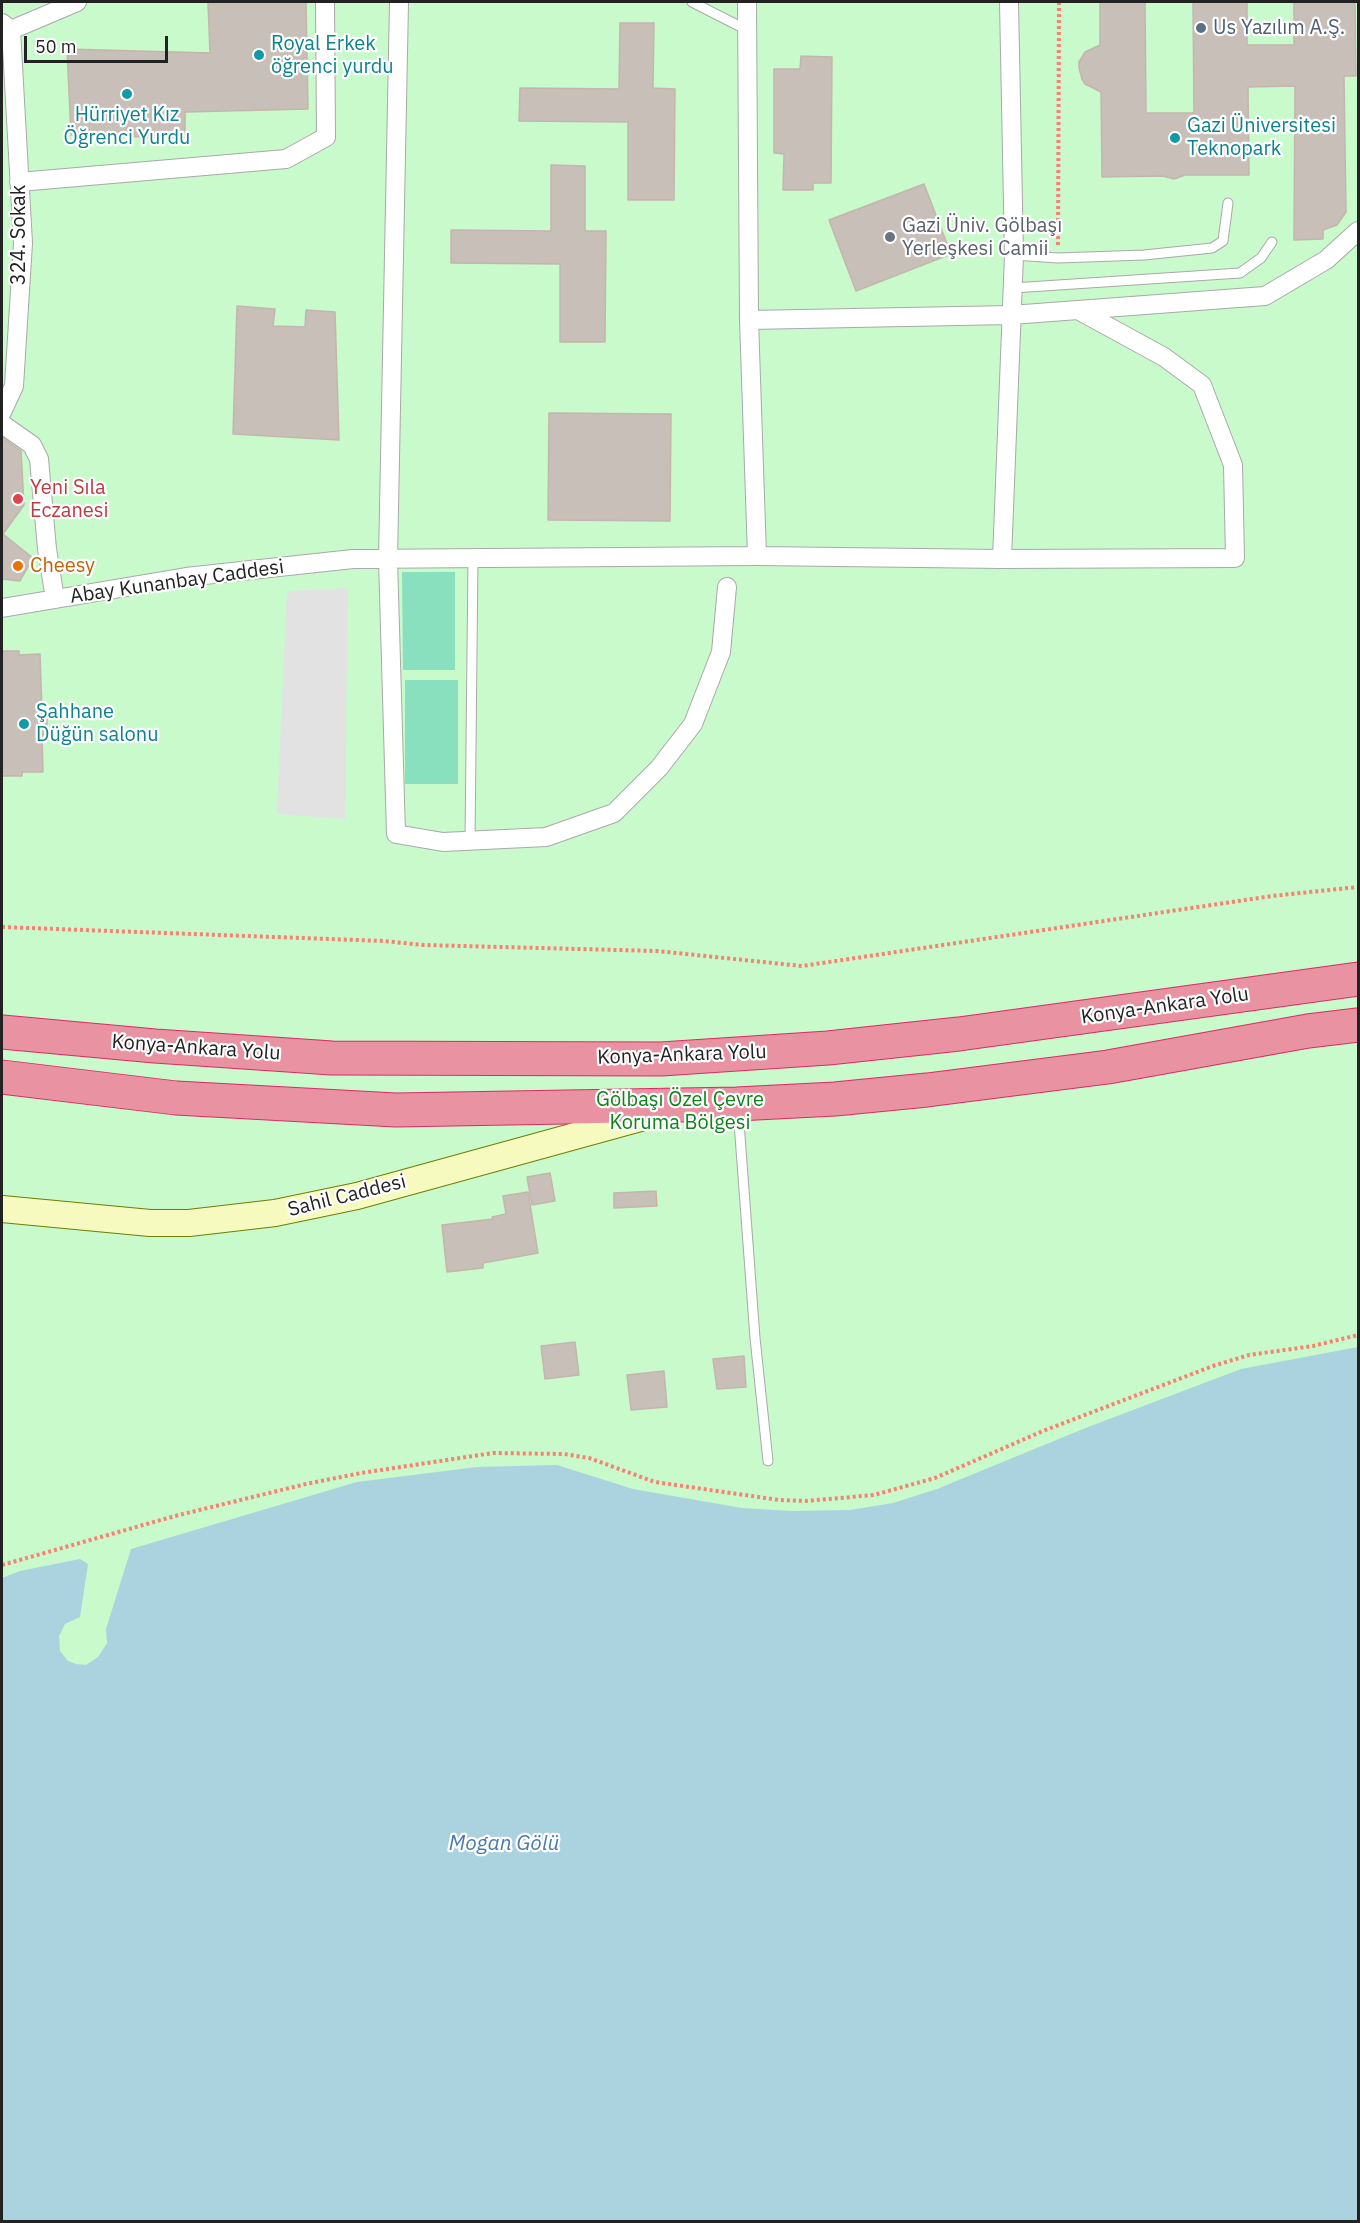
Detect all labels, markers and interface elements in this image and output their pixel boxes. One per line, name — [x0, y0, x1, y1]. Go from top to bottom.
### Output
place label: Us Yazılım A.Ş. — [1213, 16, 1345, 40]
marker: Us Yazılım A.Ş. — [1194, 21, 1208, 35]
scale bar — [27, 24, 171, 62]
place label: Royal Erkek öğrenci yurdu — [271, 32, 394, 79]
text: 50 m — [35, 35, 77, 58]
marker: Royal Erkek öğrenci yurdu — [252, 48, 266, 62]
marker: Hürriyet Kız Öğrenci Yurdu — [120, 87, 134, 101]
place label: Hürriyet Kız Öğrenci Yurdu — [64, 103, 190, 150]
place label: Gazi Üniversitesi Teknopark — [1187, 114, 1336, 161]
marker: Gazi Üniversitesi Teknopark — [1168, 131, 1182, 145]
street label: 324. Sokak — [7, 185, 31, 285]
place label: Gazi Üniv. Gölbaşı Yerleşkesi Camii — [902, 214, 1062, 261]
marker: Gazi Üniv. Gölbaşı Yerleşkesi Camii — [883, 230, 897, 244]
place label: Yeni Sıla Eczanesi — [30, 476, 109, 523]
marker: Yeni Sıla Eczanesi — [11, 492, 25, 506]
place label: Cheesy — [30, 554, 95, 578]
street label: Abay Kunanbay Caddesi — [68, 555, 286, 609]
marker: Cheesy — [11, 559, 25, 573]
place label: Şahhane Düğün salonu — [36, 700, 159, 747]
marker: Şahhane Düğün salonu — [17, 717, 31, 731]
street label: Konya-Ankara Yolu — [1080, 982, 1250, 1030]
street label: Konya-Ankara Yolu — [111, 1030, 281, 1066]
street label: Konya-Ankara Yolu — [597, 1040, 767, 1070]
park label: Gölbaşı Özel Çevre Koruma Bölgesi — [596, 1088, 764, 1135]
street label: Sahil Caddesi — [285, 1170, 409, 1222]
water label: Mogan Gölü — [449, 1831, 559, 1857]

